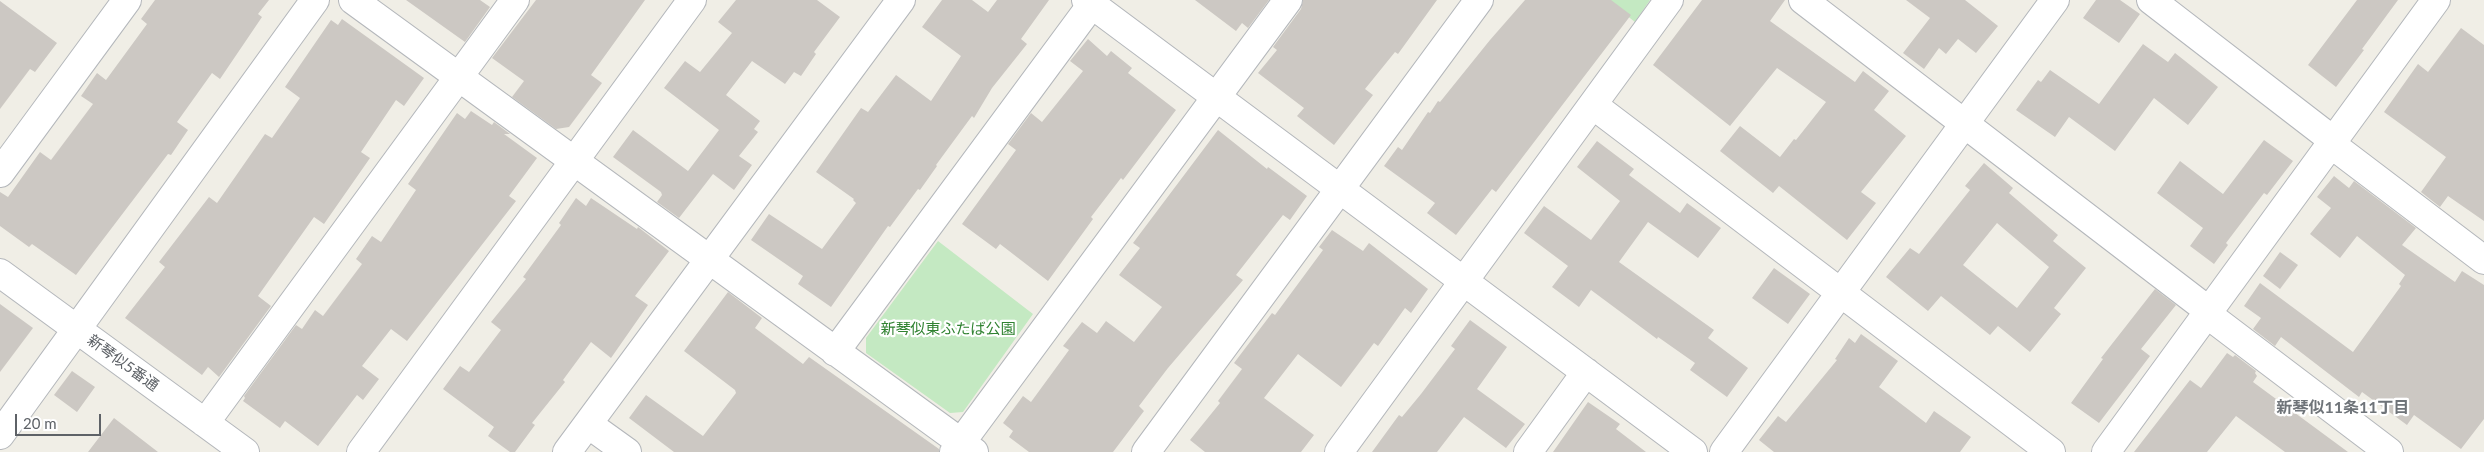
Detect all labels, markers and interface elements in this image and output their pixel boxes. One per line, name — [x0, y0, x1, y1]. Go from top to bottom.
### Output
park label: 新琴似東ふたば公園 — [881, 320, 1015, 338]
street label: 新琴似5番通 — [84, 331, 162, 395]
district label: 新琴似11条11丁目 — [2276, 398, 2410, 418]
scale bar — [18, 404, 104, 436]
text: 20 m — [23, 414, 57, 432]

